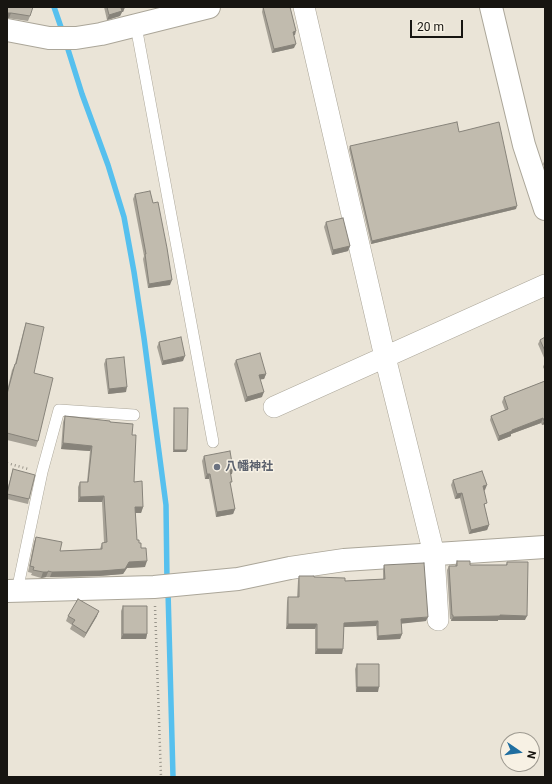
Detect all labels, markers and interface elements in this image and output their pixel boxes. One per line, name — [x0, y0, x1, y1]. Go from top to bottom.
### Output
scale bar — [412, 12, 465, 38]
text: 20 m — [417, 20, 444, 34]
place label: 八幡神社 — [225, 460, 273, 474]
marker: 八幡神社 — [212, 462, 222, 472]
north arrow — [500, 732, 540, 772]
text: N — [524, 749, 538, 760]

